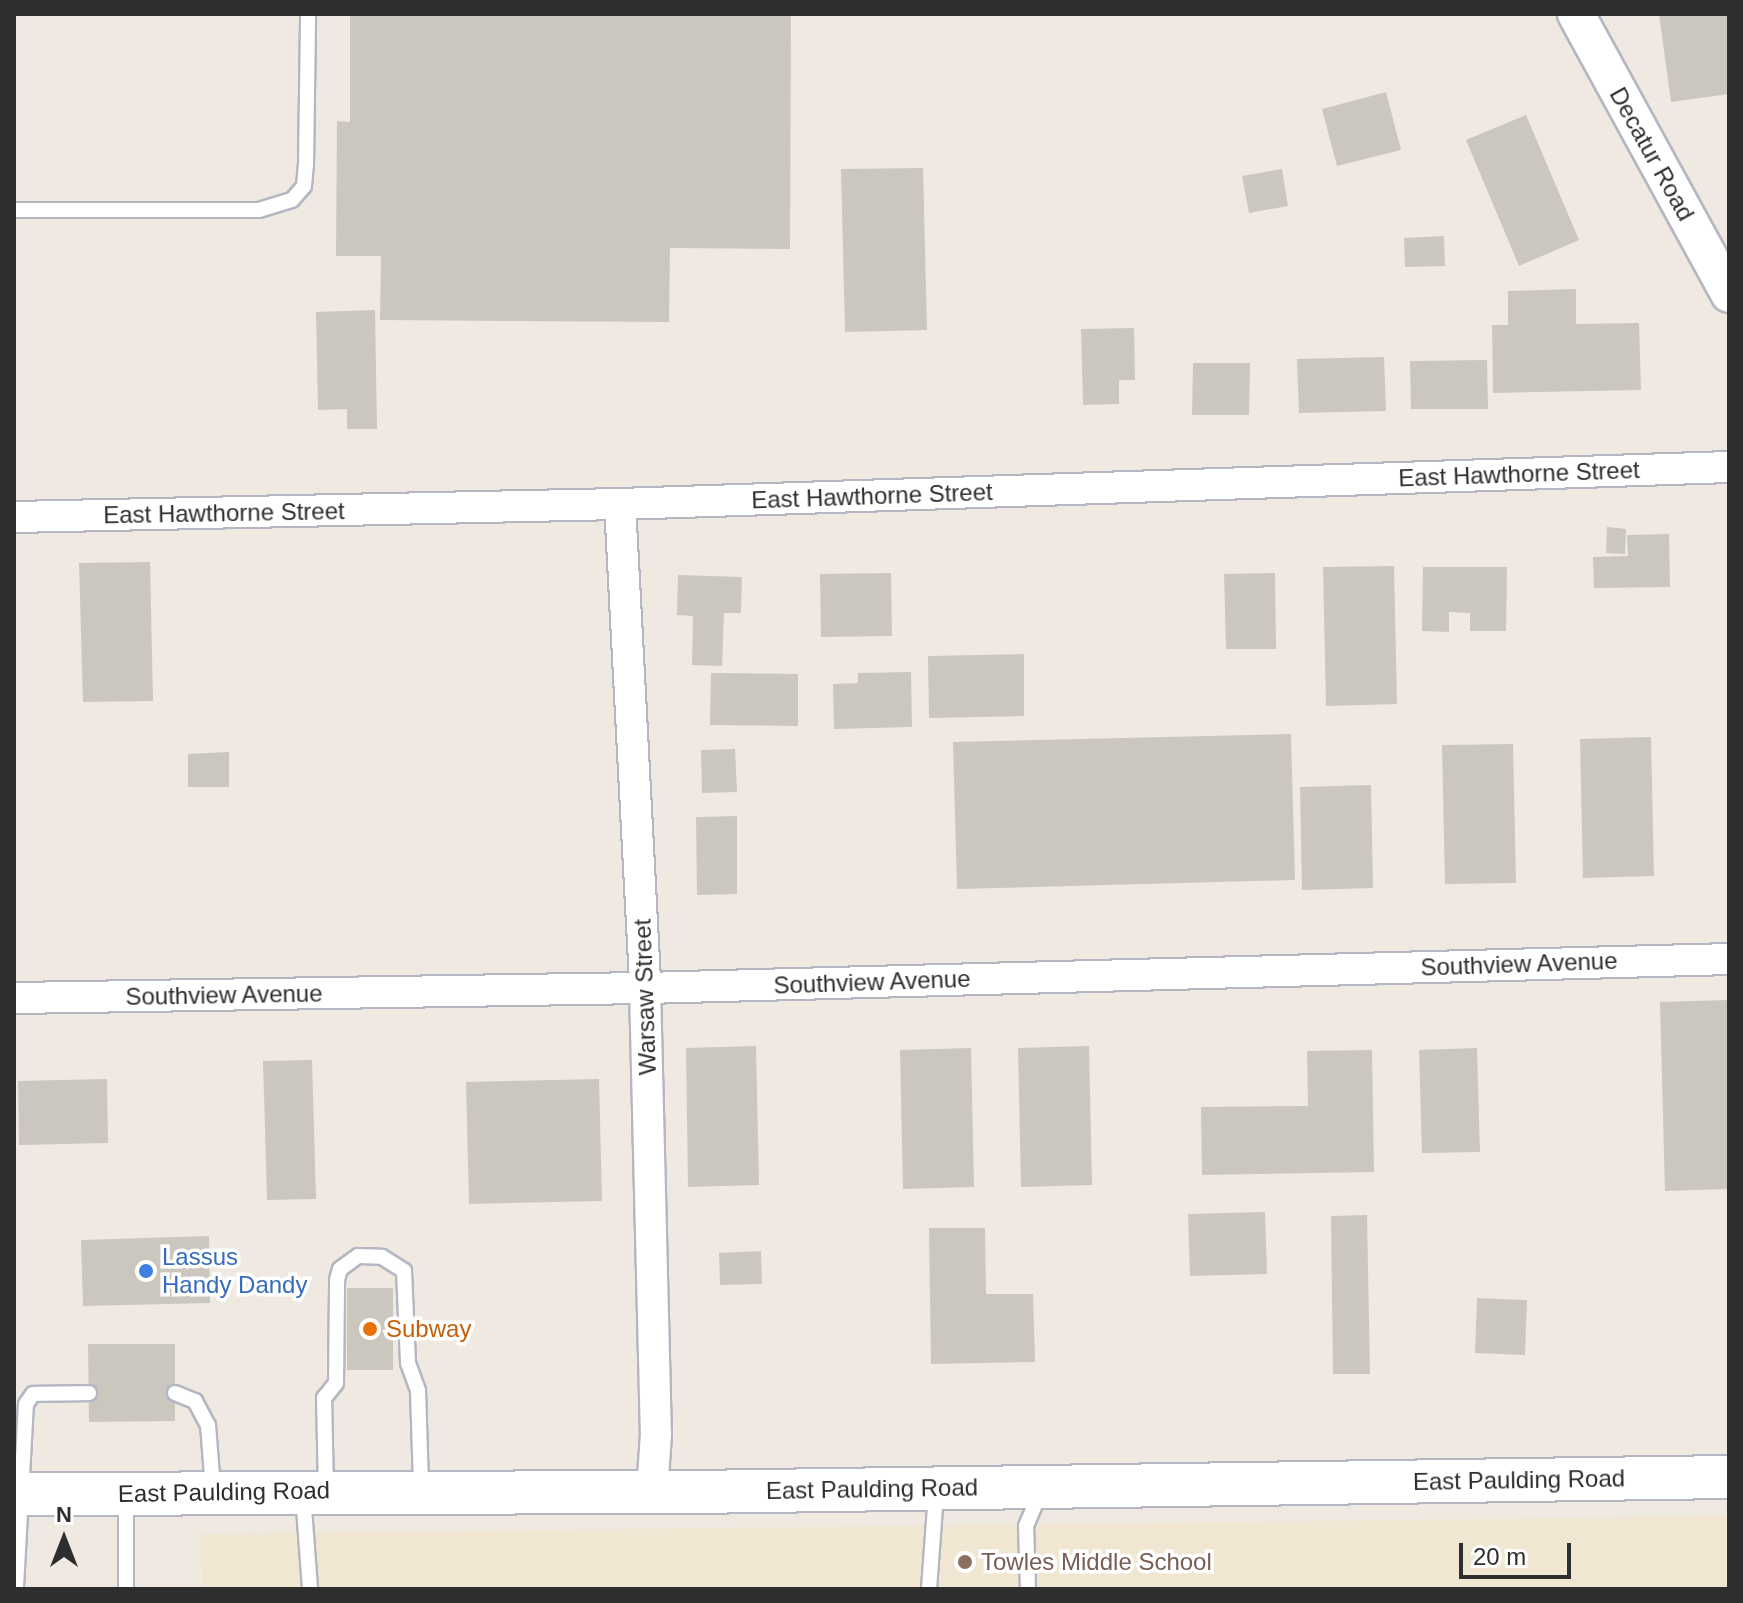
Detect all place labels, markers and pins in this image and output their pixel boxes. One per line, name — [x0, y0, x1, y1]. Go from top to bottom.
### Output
place label: Lassus Handy Dandy — [162, 1243, 307, 1299]
marker: Lassus Handy Dandy — [137, 1262, 155, 1280]
place label: Subway — [386, 1315, 471, 1343]
marker: Subway — [361, 1320, 379, 1338]
place label: Towles Middle School — [981, 1548, 1212, 1576]
marker: Towles Middle School — [956, 1553, 974, 1571]

